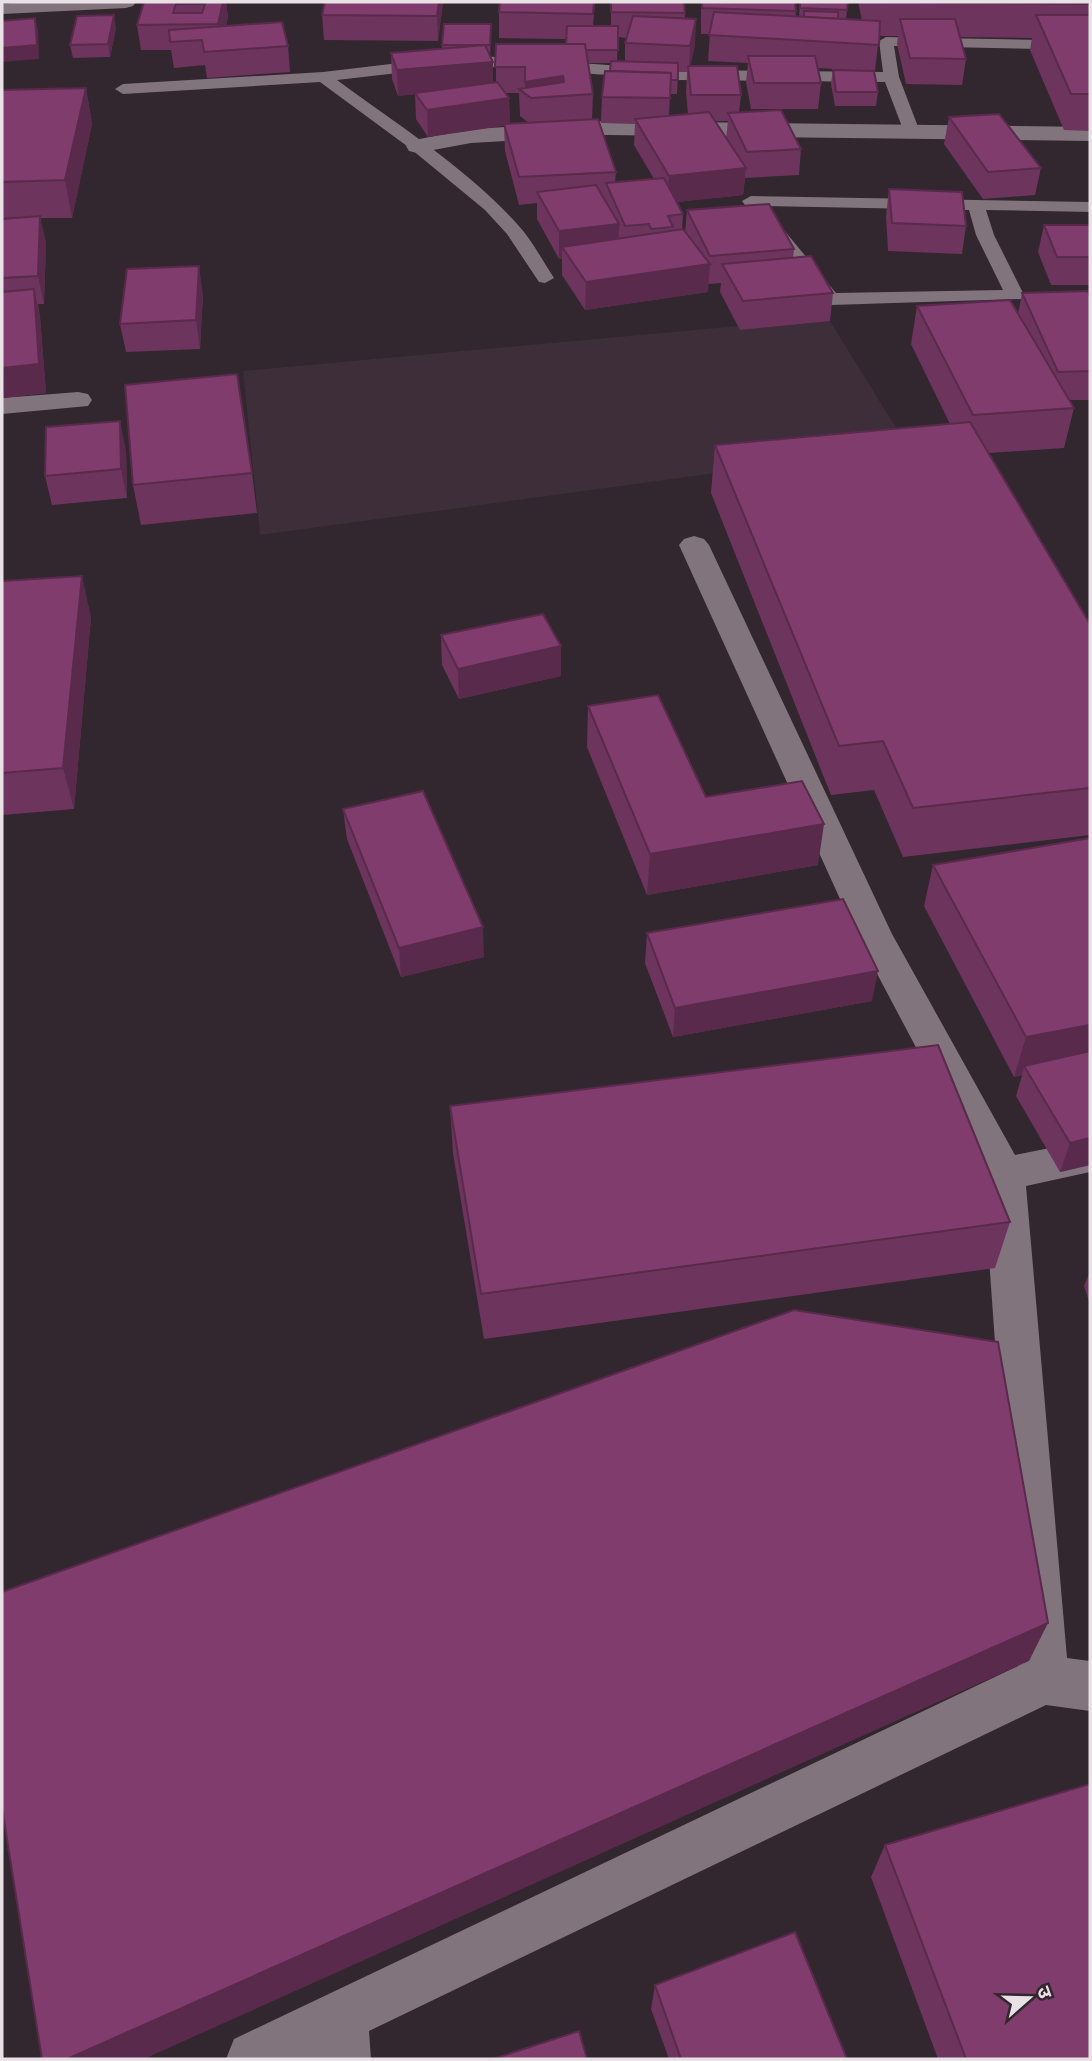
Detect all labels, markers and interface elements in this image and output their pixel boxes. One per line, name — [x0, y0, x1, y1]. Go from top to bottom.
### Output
north arrow — [994, 1963, 1064, 2033]
text: उ — [1032, 1983, 1058, 2002]

